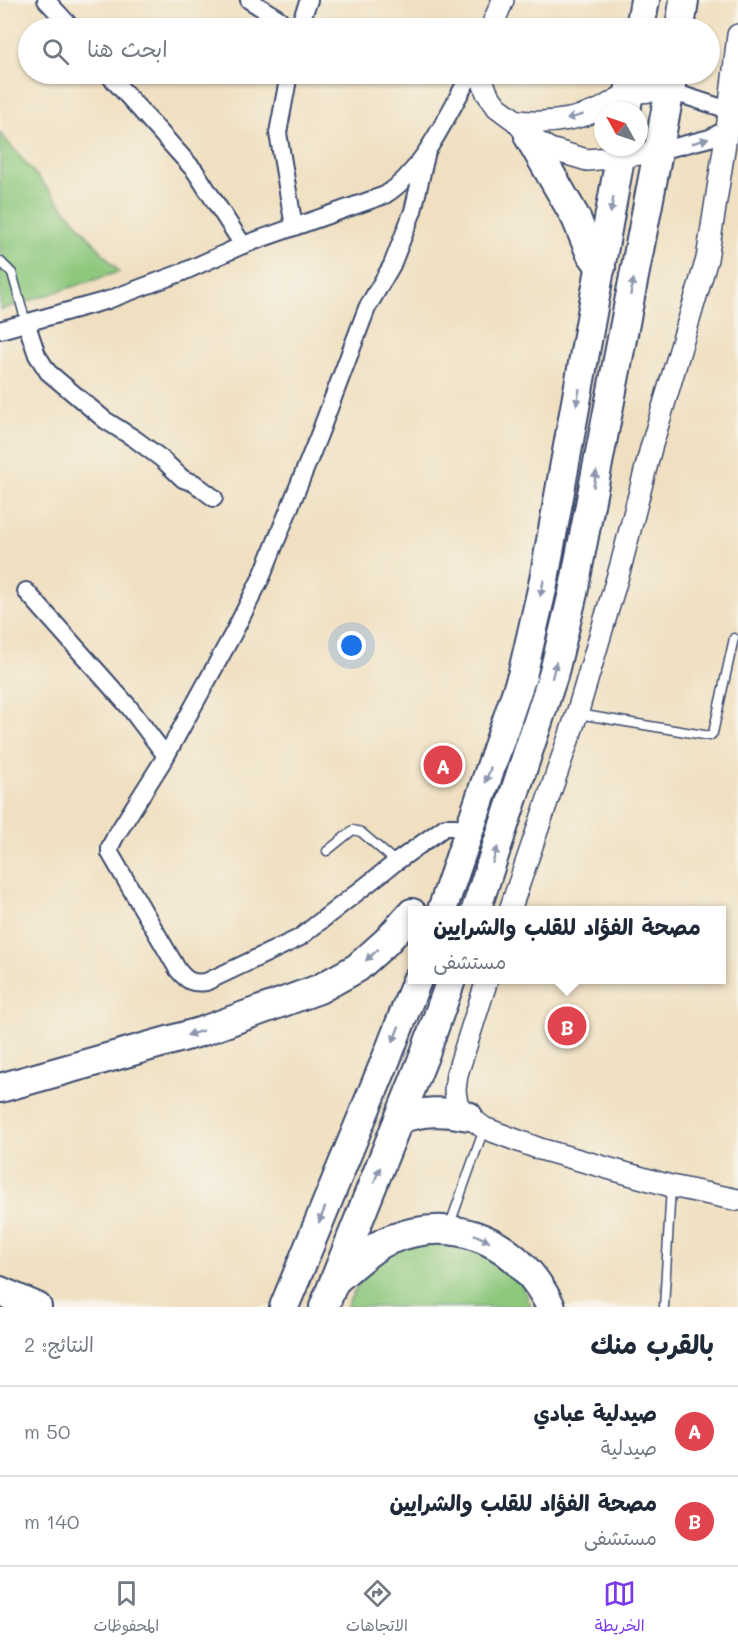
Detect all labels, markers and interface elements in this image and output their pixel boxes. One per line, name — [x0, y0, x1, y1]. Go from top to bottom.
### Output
search box — [18, 18, 720, 84]
text: ابحث هنا — [87, 34, 168, 63]
icon: search — [39, 35, 72, 68]
north arrow — [594, 102, 648, 156]
one-way arrow — [566, 113, 584, 122]
one-way arrow — [691, 136, 709, 145]
one-way arrow — [607, 195, 616, 214]
one-way arrow — [628, 278, 637, 297]
one-way arrow — [573, 387, 582, 406]
one-way arrow — [591, 469, 600, 488]
one-way arrow — [537, 579, 547, 598]
your location — [337, 631, 366, 660]
one-way arrow — [550, 660, 560, 679]
pin: A — [424, 742, 462, 788]
one-way arrow — [482, 766, 492, 784]
one-way arrow — [491, 846, 500, 864]
popup — [408, 906, 726, 984]
text: مصحة الفؤاد للقلب والشرايين — [433, 912, 701, 941]
one-way arrow — [365, 948, 380, 961]
text: مستشفى — [433, 948, 506, 974]
pin: B — [548, 1004, 586, 1048]
one-way arrow — [391, 1025, 400, 1043]
one-way arrow — [186, 1029, 204, 1038]
one-way arrow — [372, 1165, 382, 1183]
one-way arrow — [317, 1206, 327, 1224]
one-way arrow — [474, 1234, 491, 1243]
text: بالقرب منك — [591, 1327, 714, 1361]
text: النتائج: 2 — [24, 1331, 94, 1357]
text: صيدلية عبادي — [533, 1398, 657, 1427]
text: 50 m — [24, 1418, 70, 1444]
text: A — [688, 1418, 701, 1444]
text: صيدلية — [601, 1434, 657, 1460]
text: مصحة الفؤاد للقلب والشرايين — [390, 1488, 657, 1517]
text: 140 m — [24, 1508, 79, 1534]
text: B — [688, 1508, 701, 1534]
text: مستشفى — [584, 1524, 657, 1550]
tab: المحفوظات — [93, 1577, 159, 1640]
tab: الاتجاهات — [346, 1577, 408, 1640]
tab: الخريطة — [595, 1577, 645, 1640]

